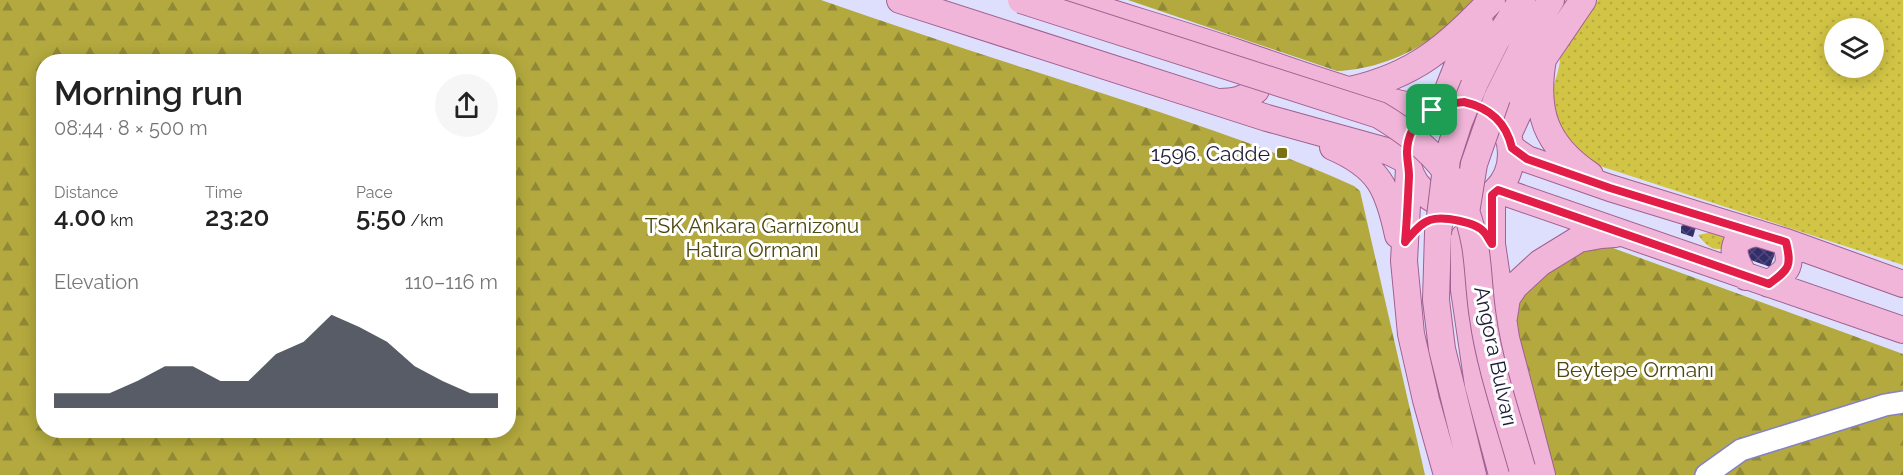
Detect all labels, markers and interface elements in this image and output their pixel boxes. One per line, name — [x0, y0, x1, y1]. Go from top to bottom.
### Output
map controls — [1824, 18, 1884, 78]
button: layers — [1824, 18, 1884, 78]
text: Morning run — [54, 74, 243, 113]
button: share — [435, 74, 498, 137]
pin — [1406, 84, 1457, 135]
icon: arrive — [1415, 93, 1448, 126]
text: 08:44 · 8 × 500 m — [54, 116, 208, 140]
place label: 1596. Cadde — [1151, 141, 1270, 166]
marker: 1596. Cadde — [1275, 146, 1289, 160]
text: Distance — [54, 183, 118, 202]
text: Time — [205, 183, 242, 202]
text: Pace — [356, 183, 393, 202]
text: 4.00 — [54, 202, 106, 232]
text: 23:20 — [205, 202, 270, 232]
text: 5:50 — [356, 202, 406, 232]
text: km — [106, 211, 133, 230]
text: /km — [406, 211, 443, 230]
park label: TSK Ankara Garnizonu Hatıra Ormanı — [645, 213, 859, 262]
text: Elevation — [54, 270, 139, 294]
text: 110–116 m — [405, 270, 498, 294]
street label: Angora Bulvarı — [1469, 284, 1523, 428]
park label: Beytepe Ormanı — [1556, 357, 1714, 382]

